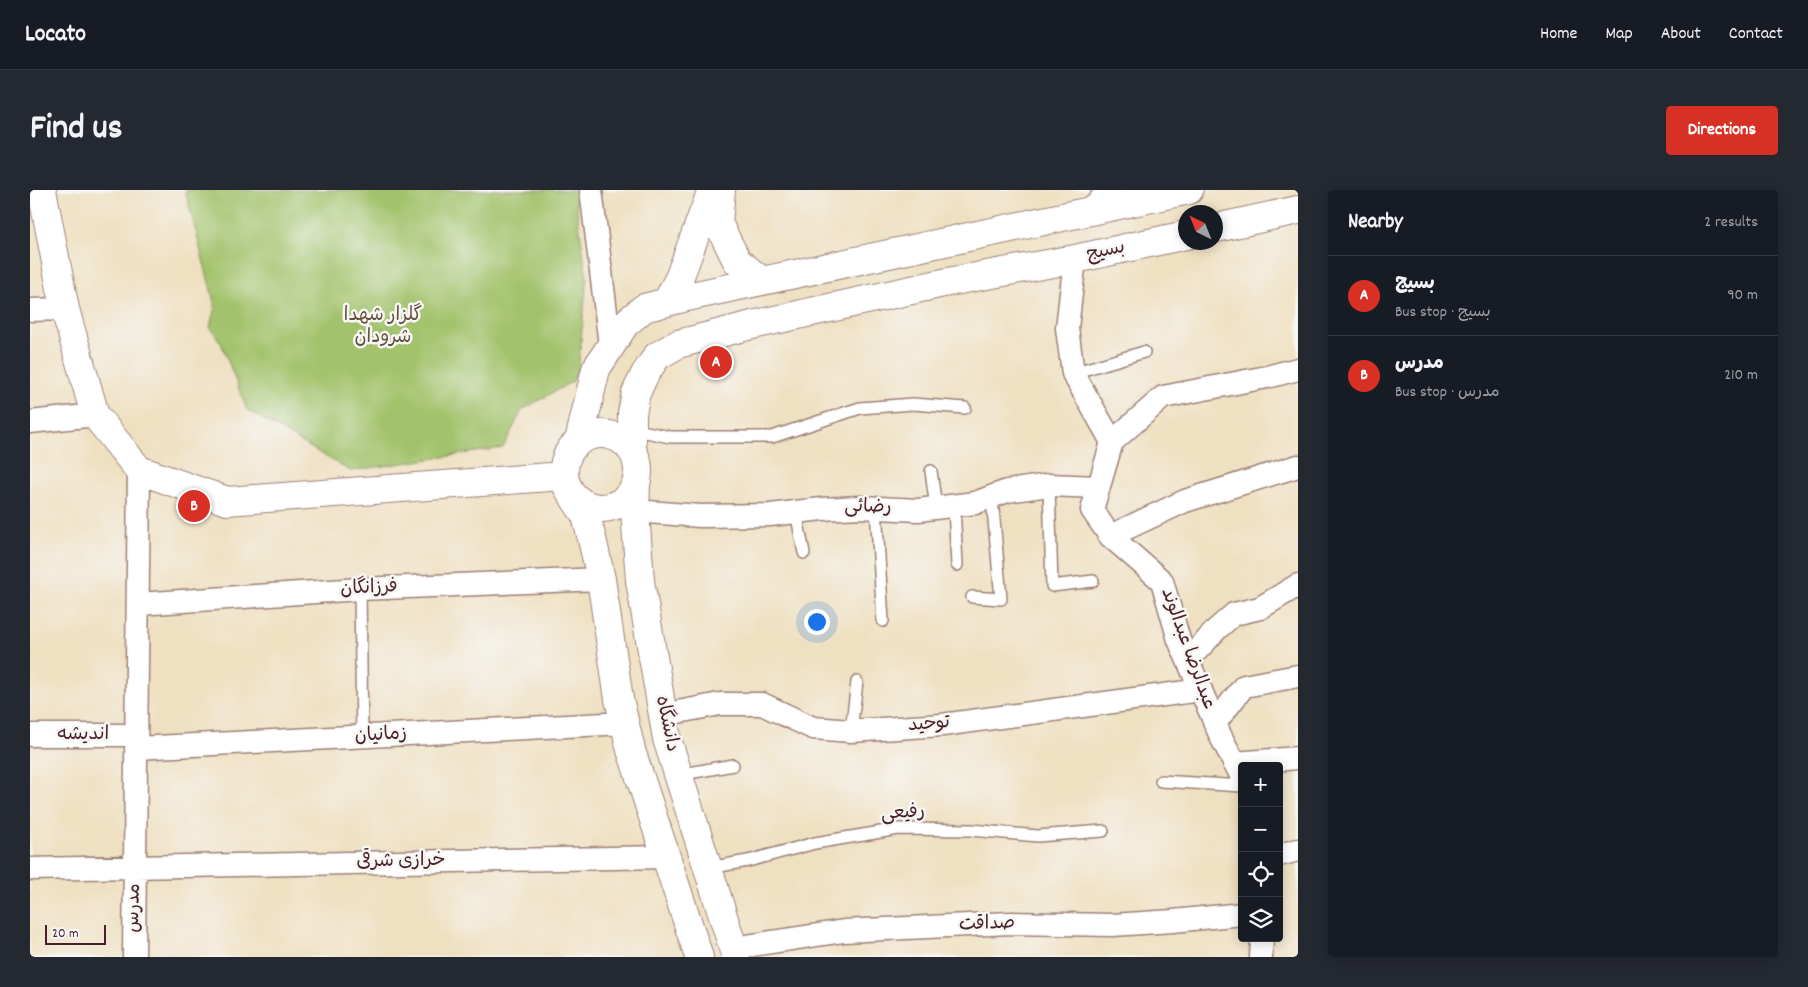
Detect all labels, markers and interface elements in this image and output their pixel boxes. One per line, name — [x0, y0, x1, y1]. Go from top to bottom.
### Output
text: Locato — [25, 18, 86, 52]
text: Home — [1540, 22, 1577, 47]
text: Map — [1605, 22, 1633, 47]
text: About — [1661, 22, 1701, 47]
text: Contact — [1729, 22, 1783, 47]
text: Find us — [30, 105, 122, 155]
button: Directions — [1666, 106, 1778, 155]
north arrow — [1178, 205, 1223, 250]
text: Nearby — [1348, 208, 1403, 238]
text: 2 results — [1704, 211, 1758, 234]
street label: بسیج — [1084, 235, 1128, 269]
text: بسیج — [1395, 271, 1435, 298]
text: A — [1360, 284, 1368, 307]
text: 90 m — [1727, 284, 1758, 307]
text: Bus stop · بسیج — [1395, 301, 1491, 324]
park label: گلزار شهدا شرودان — [344, 303, 422, 352]
pin: A — [700, 343, 732, 381]
text: مدرس — [1395, 351, 1444, 378]
text: B — [1360, 364, 1368, 387]
text: 210 m — [1724, 364, 1758, 387]
text: Bus stop · مدرس — [1395, 381, 1500, 404]
pin: B — [178, 487, 210, 525]
street label: رضائی — [844, 494, 892, 522]
street label: فرزانگان — [340, 574, 398, 604]
street label: عبدالرضا عبدالوند — [1152, 584, 1222, 714]
your location — [804, 609, 830, 635]
street label: دانشگاه — [647, 693, 685, 755]
street label: توحید — [907, 710, 952, 740]
street label: زمانیان — [354, 721, 408, 751]
street label: اندیشه — [57, 722, 109, 749]
map controls — [1238, 762, 1283, 942]
button: + — [1238, 762, 1283, 807]
street label: رفیعی — [880, 799, 926, 829]
button: − — [1238, 807, 1283, 852]
street label: خرازی شرقی — [356, 846, 446, 876]
button: locate — [1238, 852, 1283, 897]
street label: مدرس — [121, 883, 149, 933]
button: layers — [1238, 897, 1283, 942]
street label: صداقت — [958, 911, 1016, 939]
scale bar — [45, 922, 106, 945]
text: 20 m — [52, 924, 79, 944]

